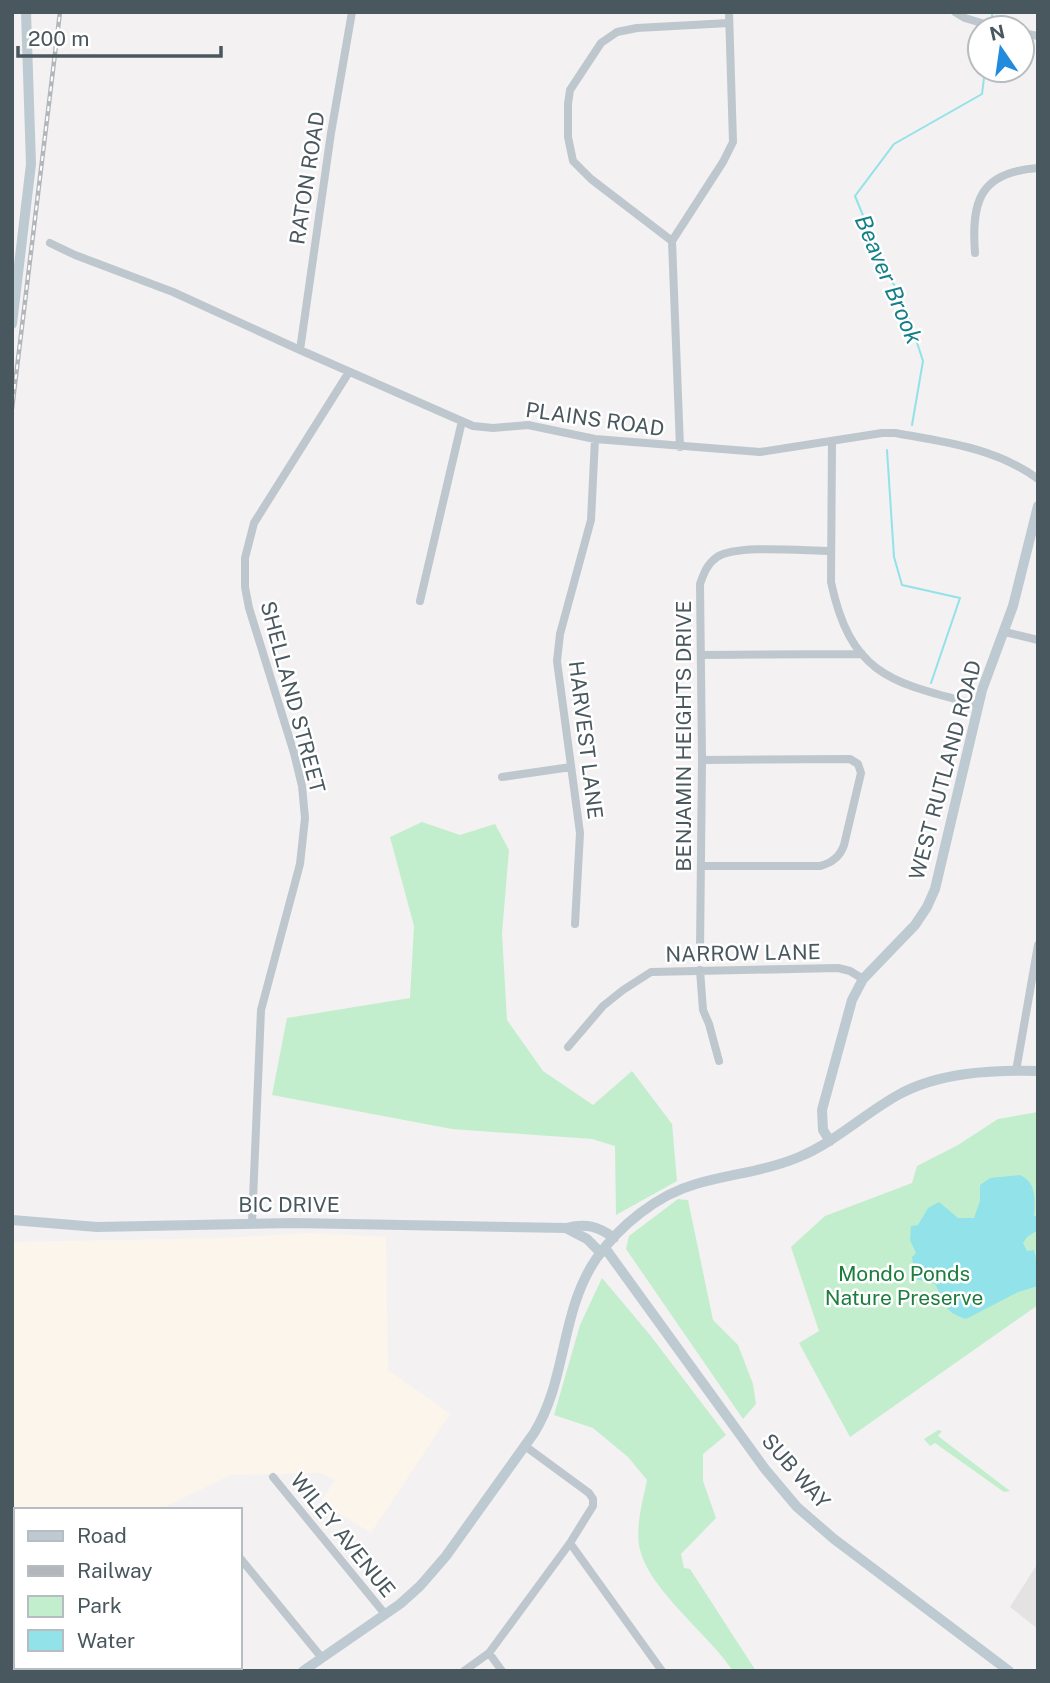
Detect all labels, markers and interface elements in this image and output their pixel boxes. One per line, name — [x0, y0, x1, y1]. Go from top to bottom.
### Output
scale bar — [18, 14, 220, 58]
north arrow — [966, 14, 1036, 84]
text: N — [987, 20, 1007, 45]
text: 200 m — [28, 26, 89, 51]
street label: RATON ROAD — [284, 110, 330, 246]
water label: Beaver Brook — [850, 210, 929, 348]
street label: PLAINS ROAD — [524, 397, 666, 441]
street label: SHELLAND STREET — [255, 598, 331, 796]
street label: BENJAMIN HEIGHTS DRIVE — [671, 600, 696, 872]
street label: WEST RUTLAND ROAD — [904, 657, 986, 883]
street label: HARVEST LANE — [564, 659, 608, 821]
street label: NARROW LANE — [665, 939, 821, 967]
street label: BIC DRIVE — [238, 1192, 340, 1217]
park label: Mondo Ponds Nature Preserve — [825, 1261, 983, 1310]
street label: SUB WAY — [757, 1428, 836, 1514]
street label: WILEY AVENUE — [285, 1468, 401, 1602]
legend — [14, 1508, 242, 1669]
text: Road — [77, 1523, 127, 1548]
text: Railway — [77, 1558, 153, 1583]
text: Park — [77, 1593, 122, 1618]
text: Water — [77, 1628, 135, 1653]

